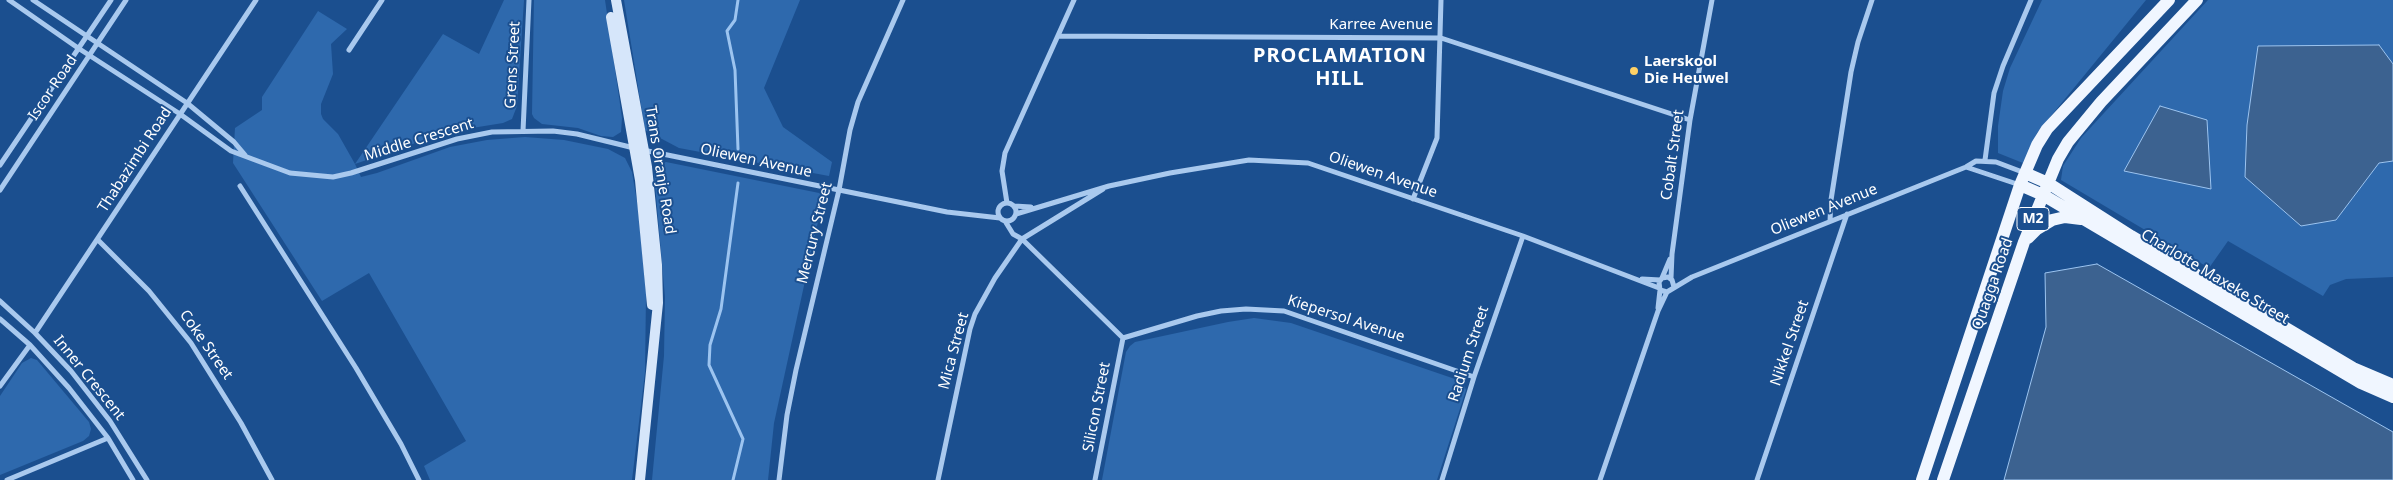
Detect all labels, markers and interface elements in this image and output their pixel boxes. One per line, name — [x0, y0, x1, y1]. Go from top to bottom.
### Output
street label: Karree Avenue — [1329, 16, 1433, 34]
street label: Grens Street — [502, 21, 524, 109]
district label: PROCLAMATION HILL — [1252, 44, 1428, 91]
street label: Iscor Road — [25, 52, 81, 124]
place label: Laerskool Die Heuwel — [1644, 53, 1729, 88]
marker: Laerskool Die Heuwel — [1628, 65, 1640, 77]
street label: Thabazimbi Road — [94, 104, 176, 216]
street label: Trans Oranje Road — [641, 104, 679, 236]
street label: Cobalt Street — [1658, 109, 1688, 201]
street label: Middle Crescent — [362, 115, 476, 165]
street label: Oliewen Avenue — [699, 140, 813, 182]
street label: Oliewen Avenue — [1326, 148, 1440, 202]
street label: Mercury Street — [794, 180, 836, 286]
street label: Oliewen Avenue — [1768, 180, 1880, 240]
road number: M2 — [2017, 208, 2049, 230]
street label: Charlotte Maxeke Street — [2138, 226, 2292, 328]
street label: Quagga Road — [1969, 236, 2017, 332]
street label: Kiepersol Avenue — [1285, 292, 1407, 346]
street label: Nikkel Street — [1767, 298, 1813, 388]
street label: Radium Street — [1445, 304, 1493, 404]
street label: Coke Street — [175, 307, 237, 383]
street label: Mica Street — [935, 311, 973, 391]
street label: Inner Crescent — [49, 332, 129, 424]
street label: Silicon Street — [1079, 361, 1115, 453]

